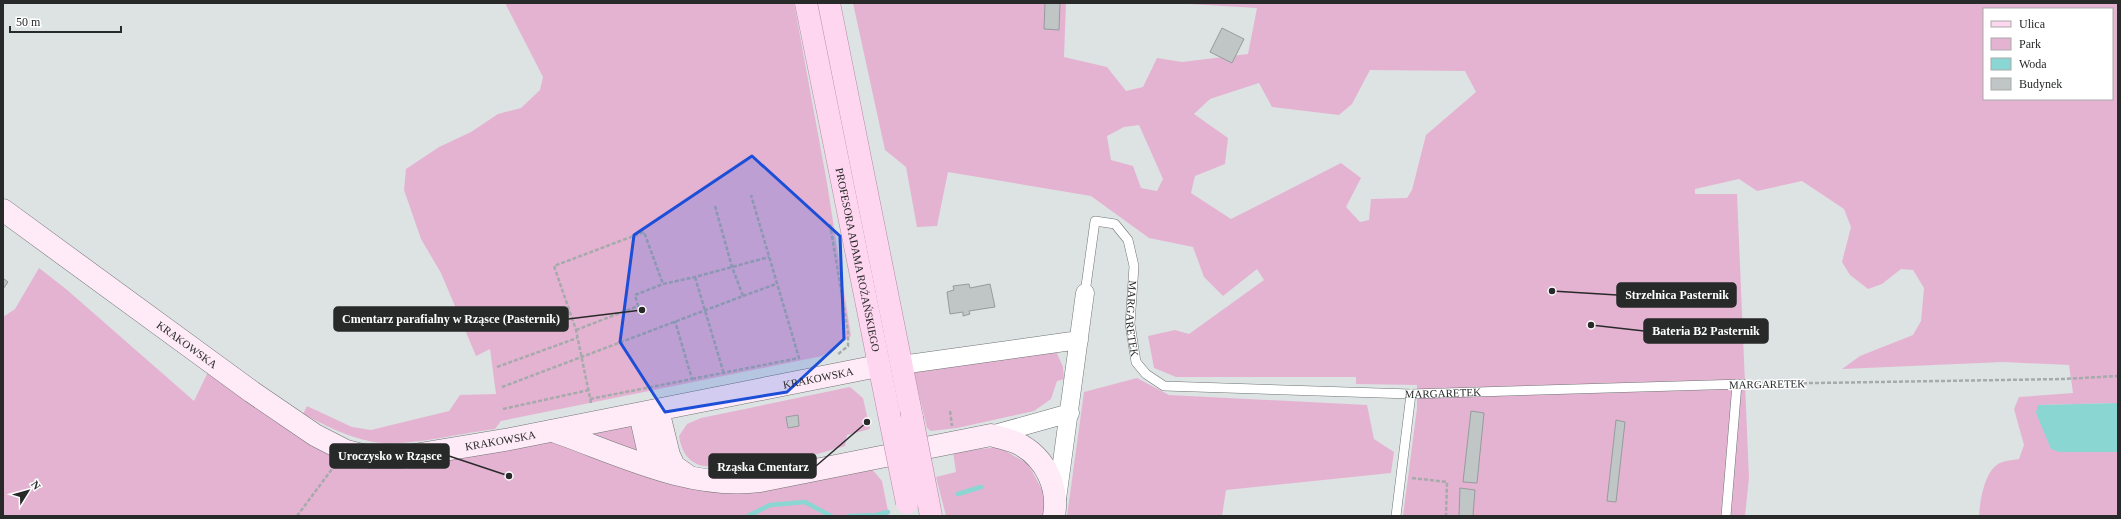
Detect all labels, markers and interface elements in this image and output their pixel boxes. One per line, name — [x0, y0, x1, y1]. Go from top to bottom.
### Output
scale bar — [10, 8, 121, 34]
legend — [1983, 8, 2113, 100]
text: 50 m — [16, 15, 41, 29]
text: Ulica — [2019, 17, 2046, 31]
text: Park — [2019, 37, 2041, 51]
text: Woda — [2019, 57, 2047, 71]
text: Budynek — [2019, 77, 2062, 91]
street label: PROFESORA ADAMA ROŻAŃSKIEGO — [833, 167, 882, 353]
street label: MARGARETEK — [1124, 280, 1141, 357]
callout: Strzelnica Pasternik — [1617, 283, 1736, 307]
text: Strzelnica Pasternik — [1625, 288, 1729, 302]
callout: Cmentarz parafialny w Rząsce (Pasternik) — [334, 307, 568, 331]
text: Cmentarz parafialny w Rząsce (Pasternik) — [342, 312, 560, 326]
street label: KRAKOWSKA — [155, 319, 220, 371]
callout: Bateria B2 Pasternik — [1644, 319, 1768, 343]
text: Bateria B2 Pasternik — [1652, 324, 1760, 338]
street label: KRAKOWSKA — [782, 365, 855, 391]
street label: MARGARETEK — [1729, 377, 1805, 391]
street label: MARGARETEK — [1404, 386, 1481, 400]
street label: KRAKOWSKA — [464, 428, 537, 452]
callout: Uroczysko w Rząsce — [330, 444, 449, 468]
text: Uroczysko w Rząsce — [338, 449, 443, 463]
callout: Rząska Cmentarz — [709, 454, 816, 478]
text: Rząska Cmentarz — [717, 460, 809, 474]
north arrow — [8, 471, 48, 511]
text: N — [29, 478, 43, 492]

